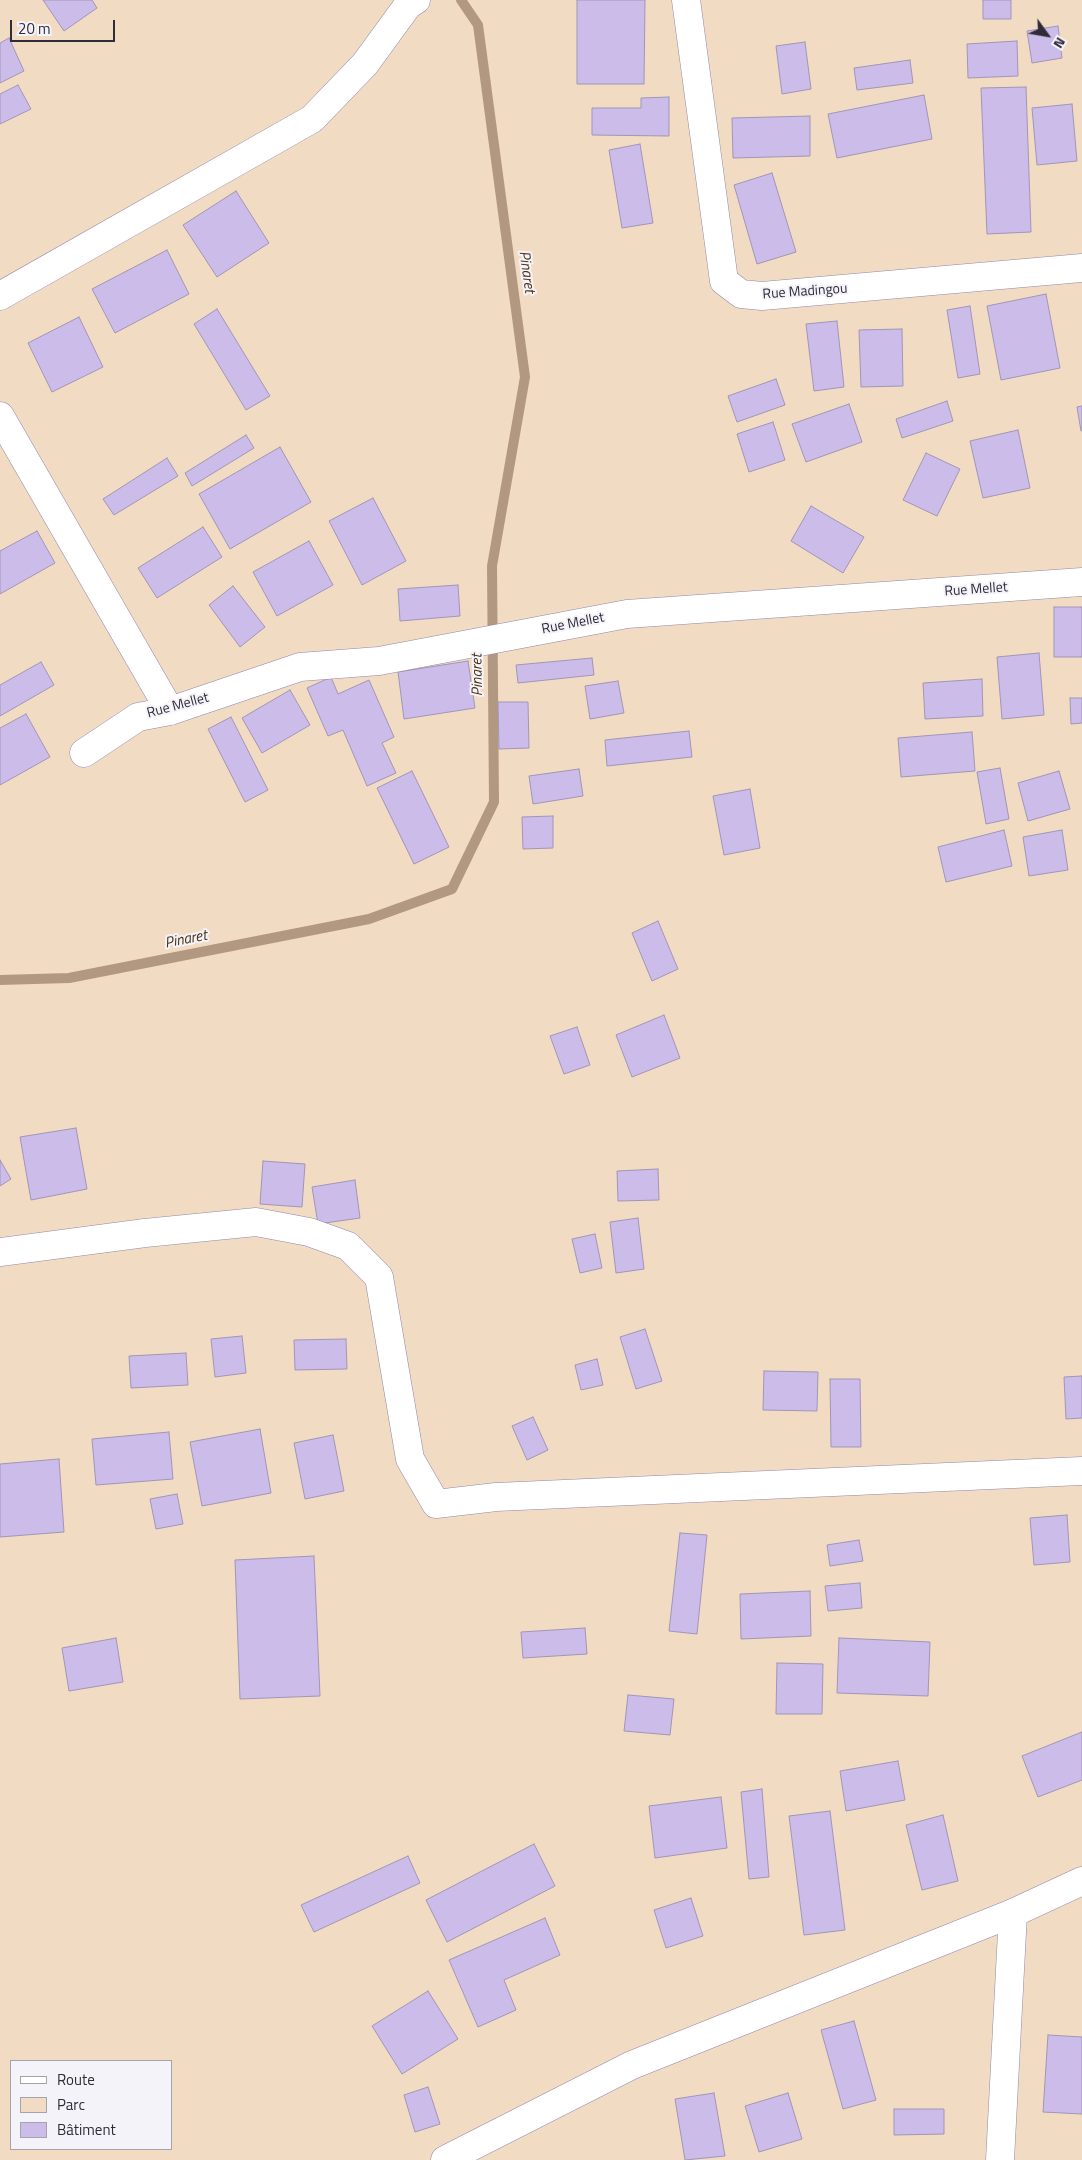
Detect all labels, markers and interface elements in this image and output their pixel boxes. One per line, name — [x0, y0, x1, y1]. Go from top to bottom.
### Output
scale bar — [12, 10, 118, 42]
north arrow — [1022, 10, 1072, 60]
text: 20 m — [18, 17, 51, 40]
text: N — [1049, 34, 1072, 53]
water label: Pinaret — [514, 250, 538, 294]
street label: Rue Madingou — [762, 281, 848, 303]
street label: Rue Mellet — [944, 579, 1008, 601]
street label: Rue Mellet — [540, 610, 606, 638]
water label: Pinaret — [469, 654, 487, 696]
street label: Rue Mellet — [145, 690, 211, 722]
water label: Pinaret — [163, 927, 209, 953]
legend — [10, 2060, 172, 2150]
text: Route — [57, 2068, 95, 2091]
text: Parc — [57, 2093, 85, 2116]
text: Bâtiment — [57, 2118, 116, 2141]

